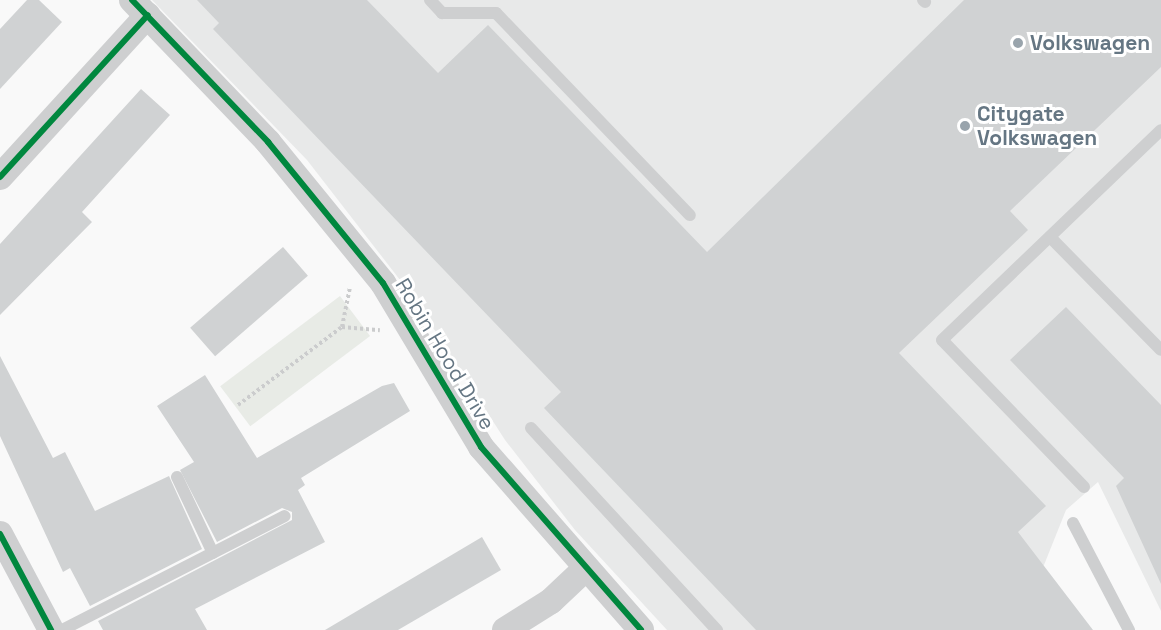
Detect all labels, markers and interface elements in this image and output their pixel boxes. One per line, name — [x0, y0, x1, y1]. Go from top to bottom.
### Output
place label: Volkswagen — [1030, 30, 1150, 56]
marker: Volkswagen — [1011, 36, 1025, 50]
place label: Citygate Volkswagen — [977, 101, 1097, 151]
marker: Citygate Volkswagen — [958, 119, 972, 133]
street label: Robin Hood Drive — [390, 274, 500, 434]

